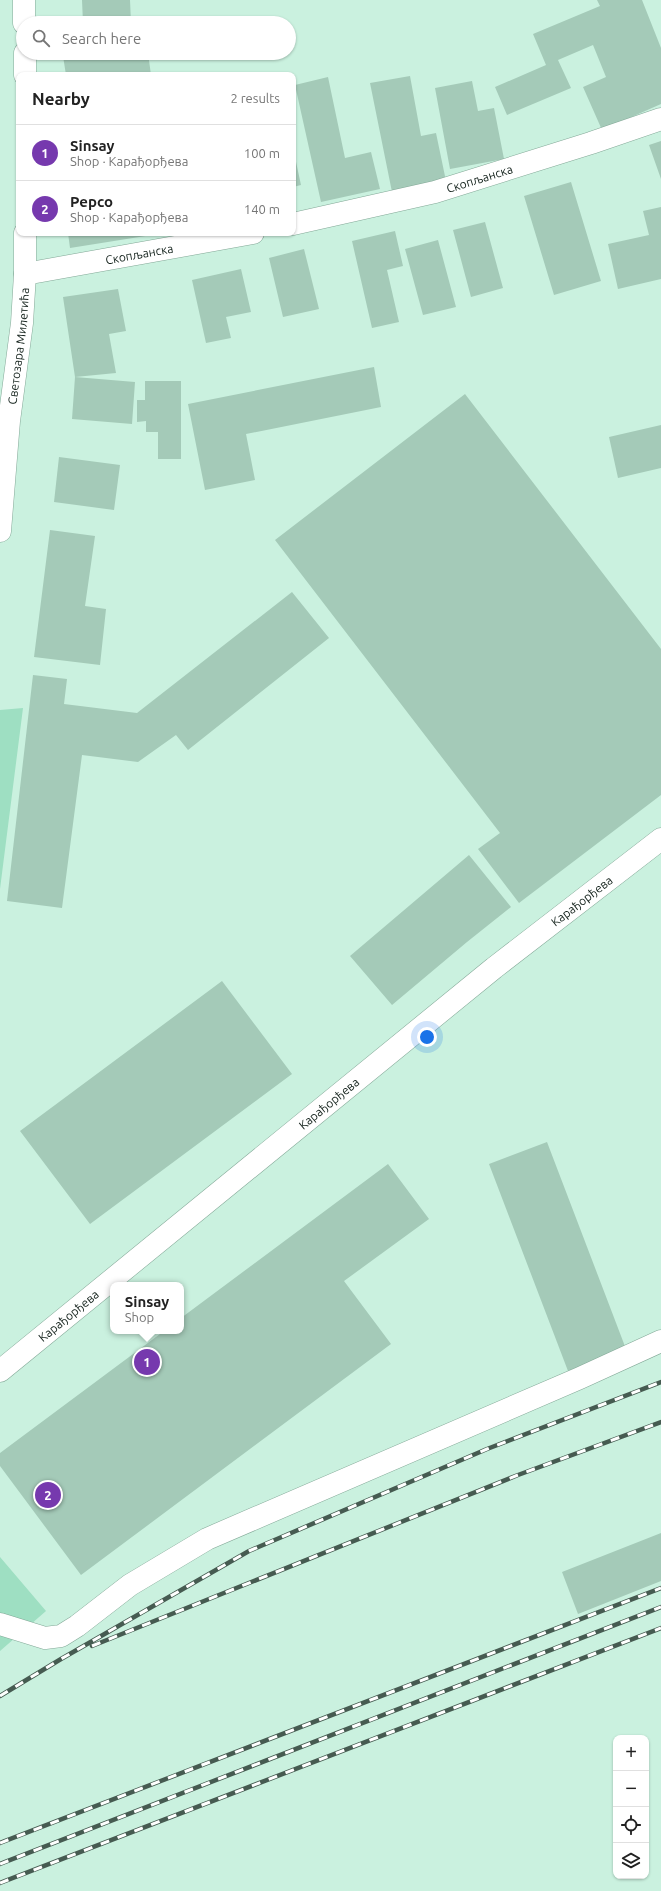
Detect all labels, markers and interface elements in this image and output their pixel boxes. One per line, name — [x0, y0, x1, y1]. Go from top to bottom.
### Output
search box — [16, 16, 296, 60]
icon: search — [30, 27, 52, 49]
text: Search here — [62, 30, 141, 47]
text: Nearby — [32, 89, 90, 108]
text: 2 results — [230, 91, 280, 105]
text: Sinsay — [70, 137, 115, 154]
text: 1 — [41, 146, 49, 160]
text: 100 m — [244, 146, 280, 160]
text: Shop · Карађорђева — [70, 154, 188, 168]
street label: Скопљанска — [445, 162, 514, 195]
text: Pepco — [70, 193, 113, 210]
text: 2 — [41, 202, 49, 216]
text: 140 m — [244, 202, 280, 216]
text: Shop · Карађорђева — [70, 210, 188, 224]
street label: Скопљанска — [104, 241, 174, 266]
street label: Светозара Милетића — [5, 287, 31, 405]
street label: Карађорђева — [548, 873, 615, 928]
your location — [417, 1027, 437, 1047]
street label: Карађорђева — [296, 1075, 361, 1131]
popup — [110, 1282, 184, 1334]
street label: Карађорђева — [36, 1287, 101, 1344]
text: Sinsay — [125, 1293, 169, 1310]
text: Shop — [125, 1310, 154, 1324]
pin: 1 — [134, 1347, 160, 1377]
pin: 2 — [35, 1480, 61, 1510]
map controls — [613, 1735, 649, 1879]
button: + — [613, 1735, 649, 1771]
button: − — [613, 1771, 649, 1807]
button: locate — [613, 1807, 649, 1843]
button: layers — [613, 1843, 649, 1879]

